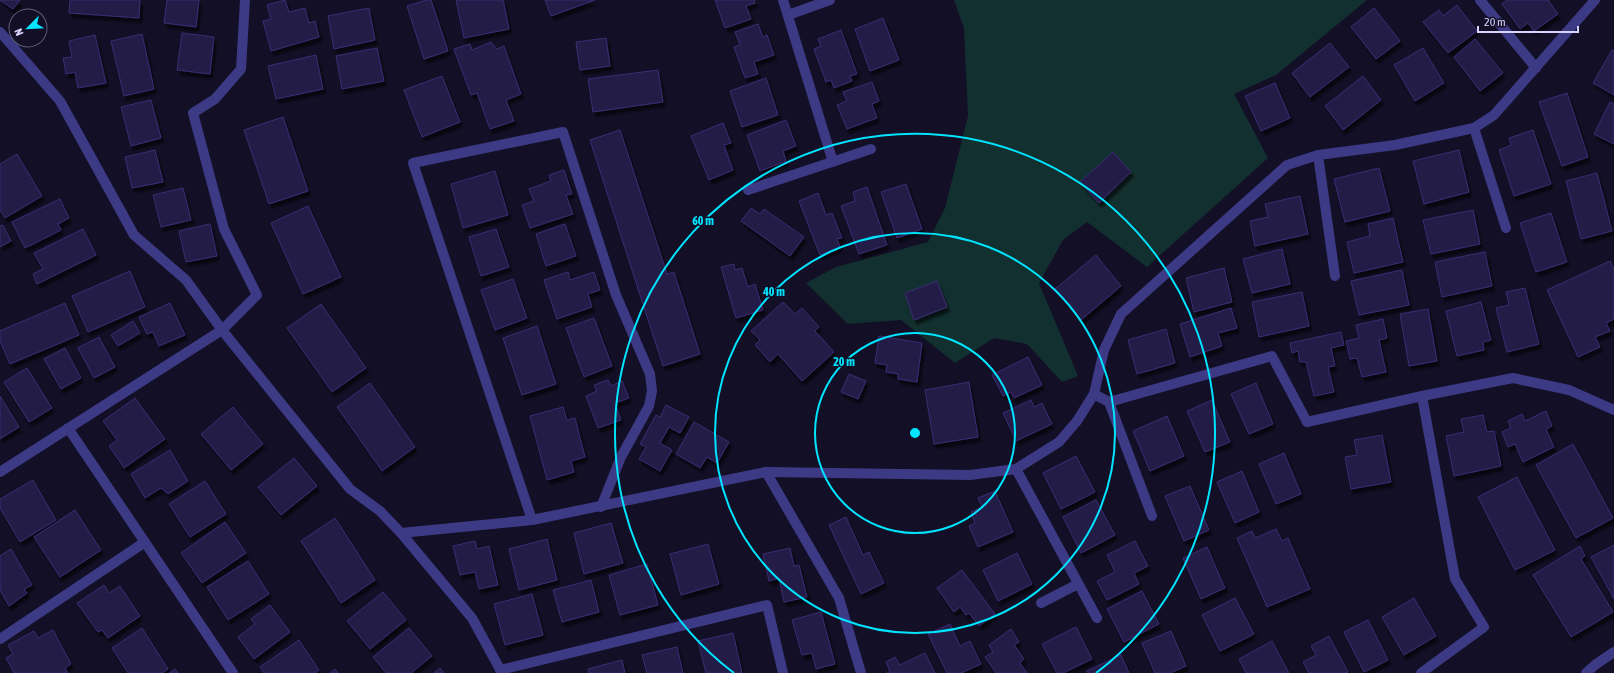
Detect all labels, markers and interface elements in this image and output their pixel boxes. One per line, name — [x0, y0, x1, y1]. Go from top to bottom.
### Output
north arrow — [8, 8, 48, 48]
scale bar — [1478, 8, 1578, 34]
text: 20 m — [1484, 15, 1506, 29]
text: N — [12, 27, 26, 37]
text: 60 m — [692, 214, 714, 228]
text: 40 m — [762, 285, 785, 299]
text: 20 m — [833, 355, 855, 369]
centre of rings — [908, 426, 922, 440]

